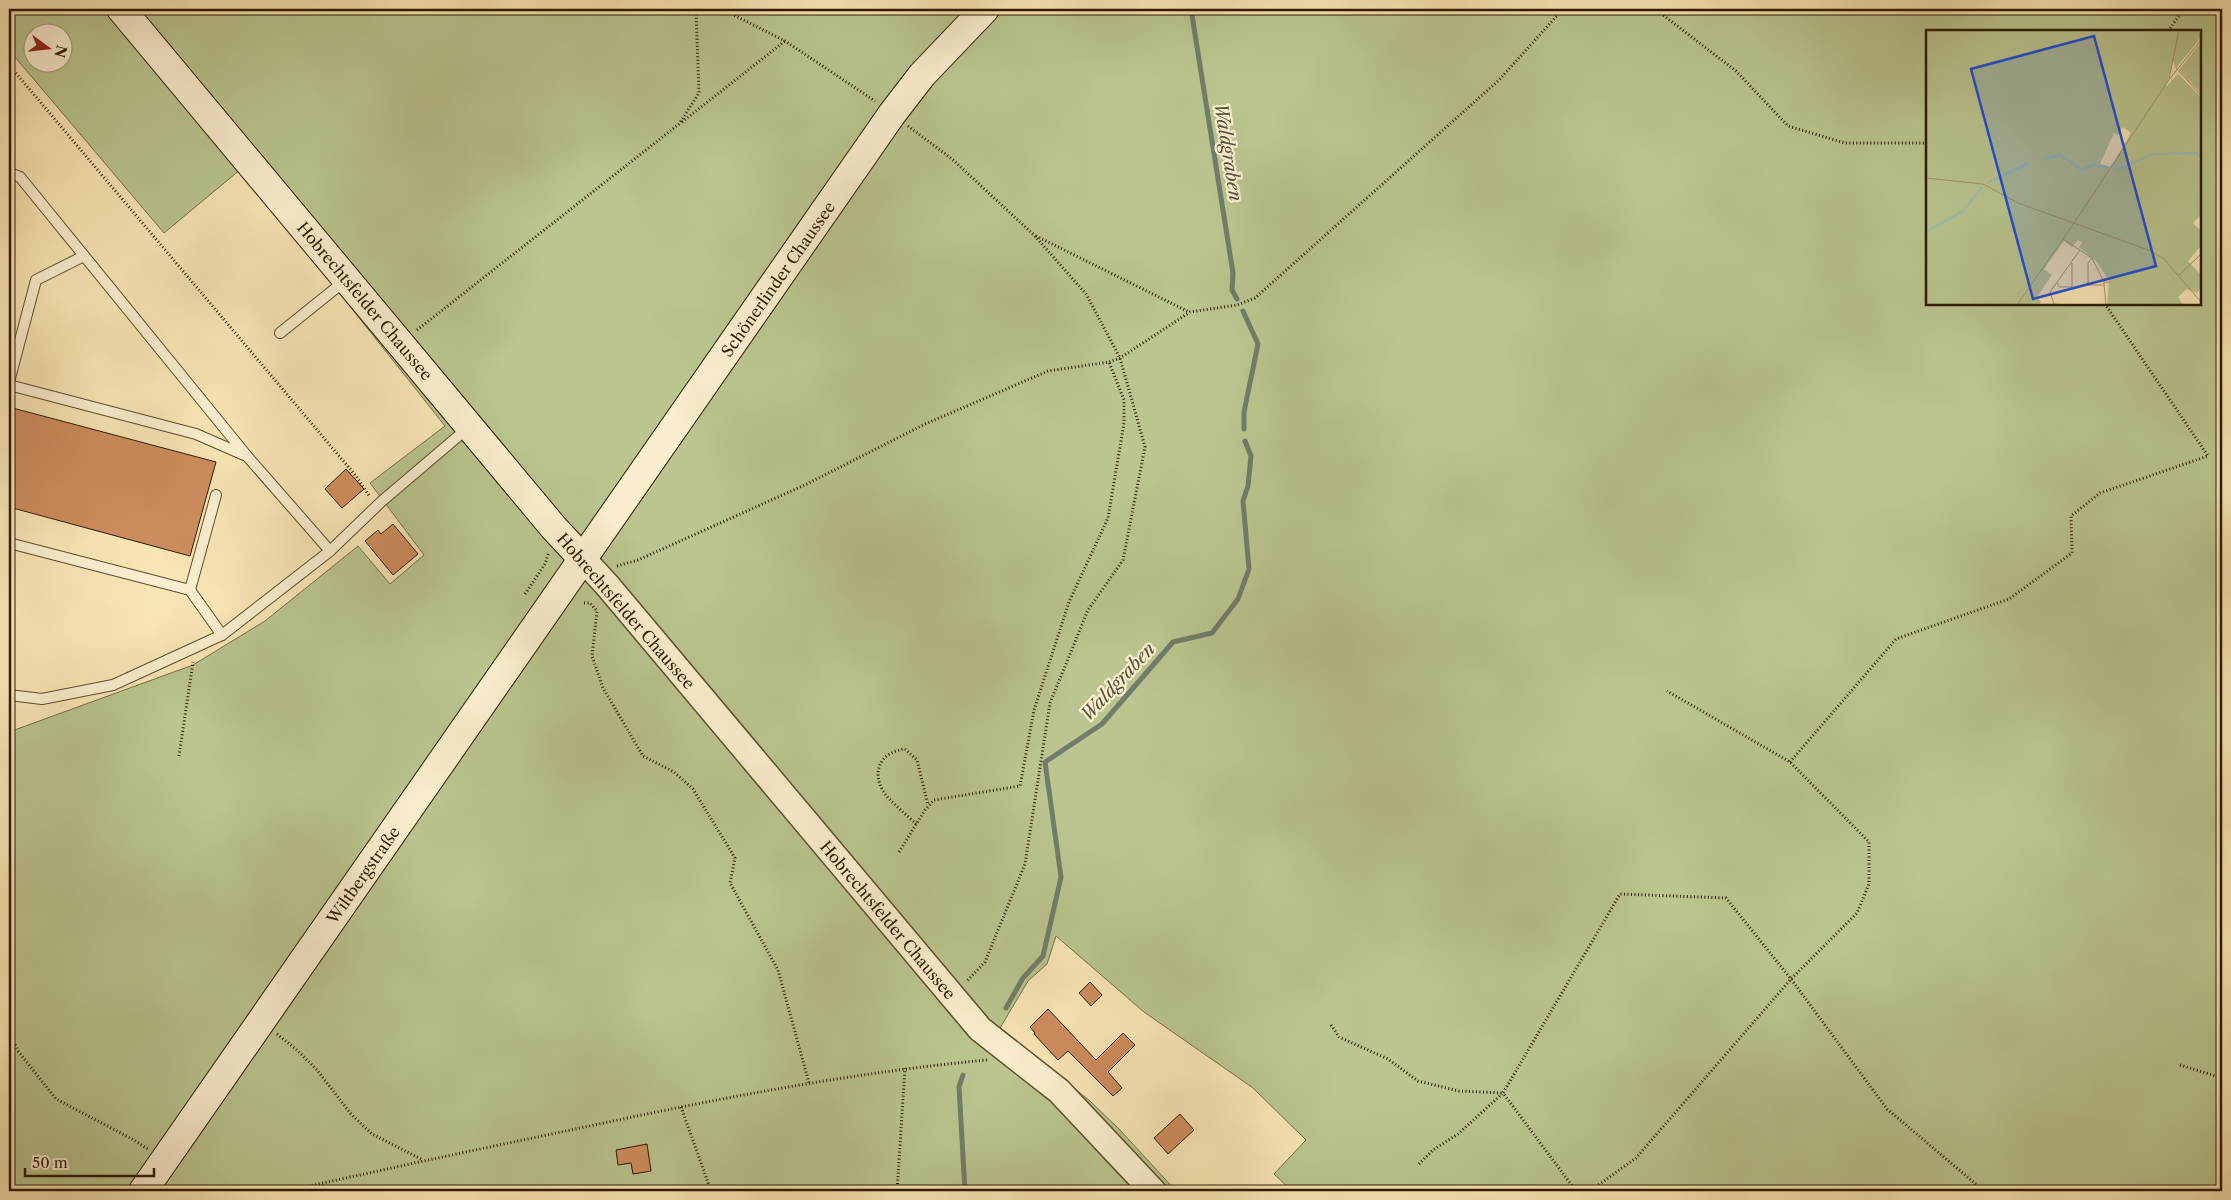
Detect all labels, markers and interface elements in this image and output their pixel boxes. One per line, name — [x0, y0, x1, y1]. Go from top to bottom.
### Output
north arrow — [22, 22, 72, 72]
inset map — [1926, 30, 2201, 305]
text: N — [50, 43, 71, 60]
water label: Waldgraben — [1209, 101, 1247, 203]
street label: Schönerlinder Chaussee — [717, 197, 839, 361]
street label: Hobrechtsfelder Chaussee — [293, 218, 437, 384]
street label: Hobrechtsfelder Chaussee — [553, 529, 699, 693]
water label: Waldgraben — [1076, 638, 1160, 726]
street label: Wiltbergstraße — [321, 822, 404, 928]
street label: Hobrechtsfelder Chaussee — [816, 837, 960, 1003]
scale bar — [25, 1145, 154, 1177]
text: 50 m — [32, 1153, 68, 1172]

